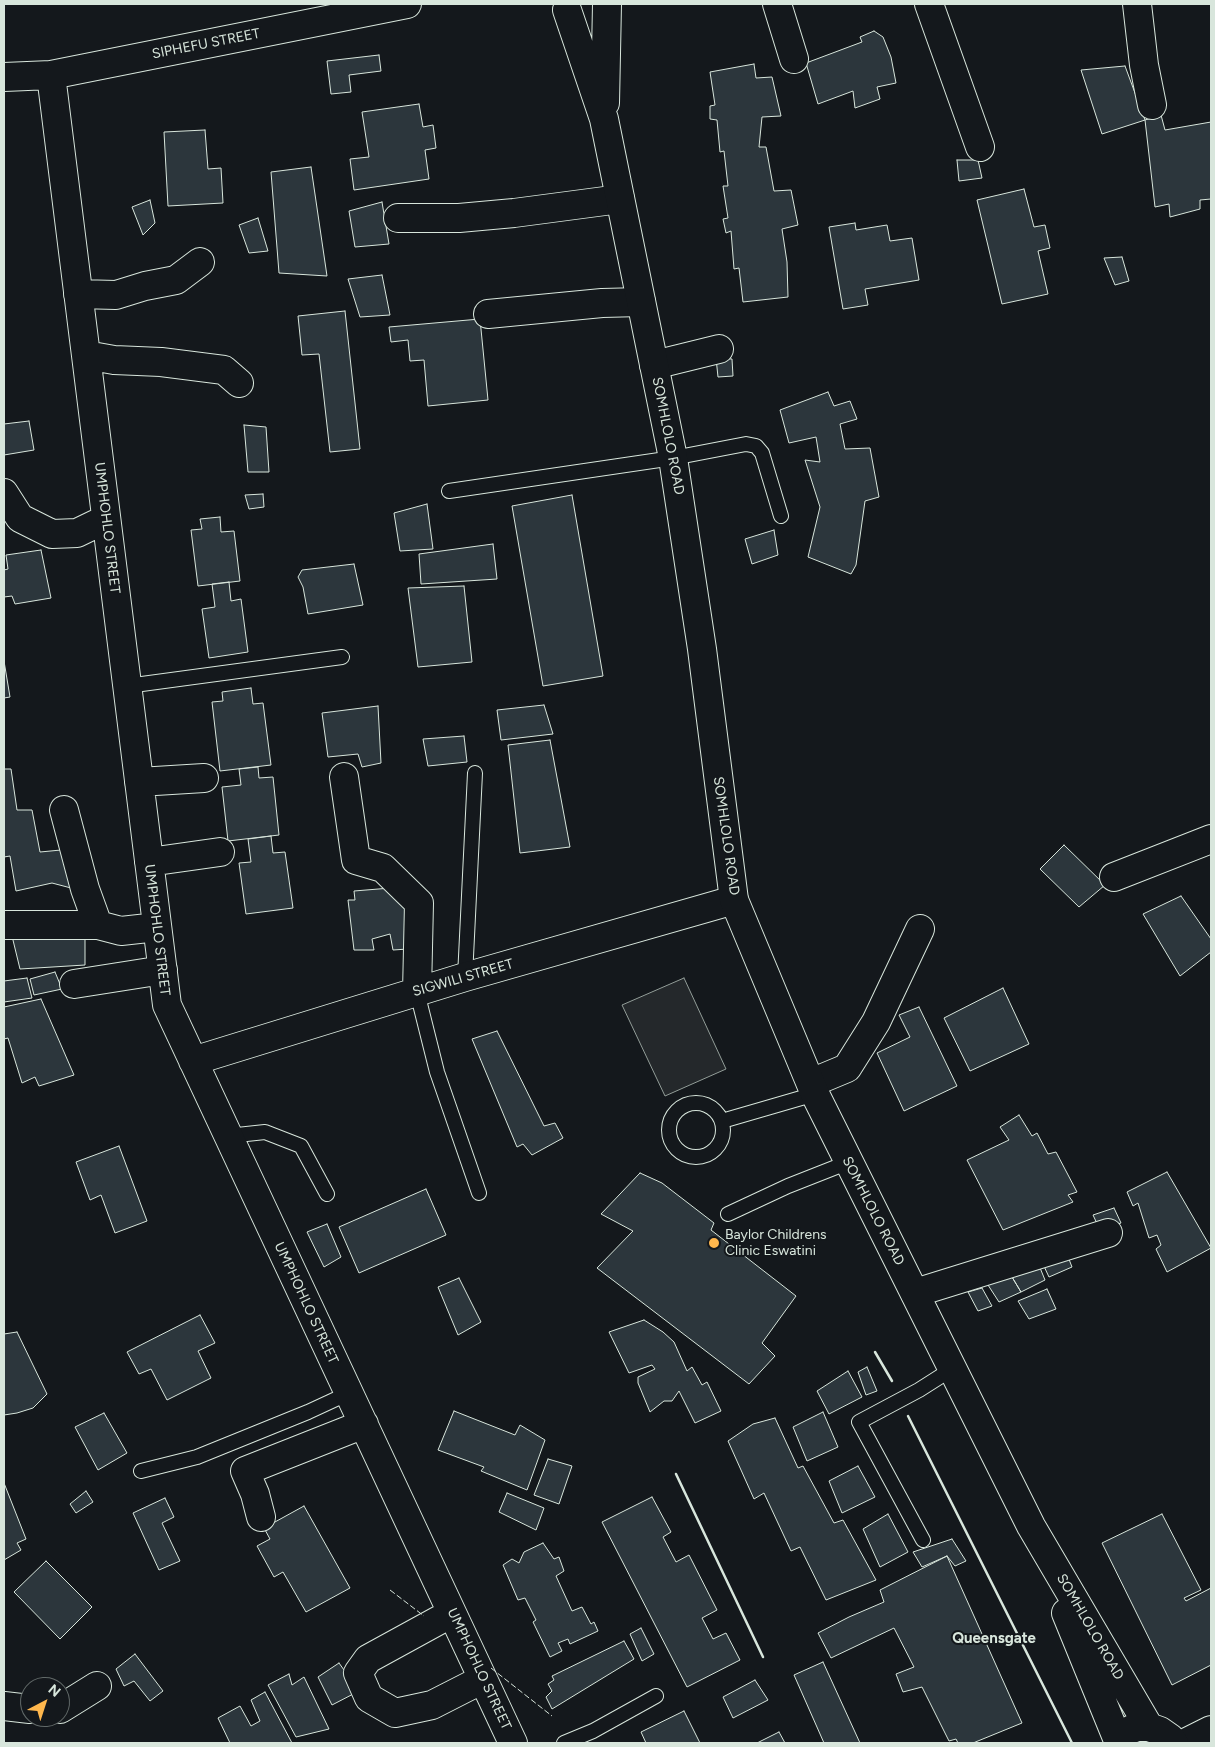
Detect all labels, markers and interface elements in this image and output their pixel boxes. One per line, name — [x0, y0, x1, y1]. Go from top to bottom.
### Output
street label: SIPHEFU STREET — [151, 25, 261, 63]
street label: SOMHLOLO ROAD — [648, 376, 688, 496]
street label: UMPHOHLO STREET — [91, 461, 123, 595]
street label: SOMHLOLO ROAD — [709, 776, 743, 896]
street label: UMPHOHLO STREET — [141, 863, 173, 997]
street label: SIGWILI STREET — [411, 956, 515, 1000]
street label: SOMHLOLO ROAD — [838, 1154, 908, 1268]
place label: Baylor Childrens Clinic Eswatini — [725, 1227, 826, 1260]
marker: Baylor Childrens Clinic Eswatini — [707, 1236, 721, 1250]
street label: UMPHOHLO STREET — [270, 1239, 342, 1367]
street label: SOMHLOLO ROAD — [1053, 1571, 1127, 1683]
street label: UMPHOHLO STREET — [443, 1605, 515, 1733]
district label: Queensgate — [952, 1630, 1036, 1648]
north arrow — [20, 1677, 70, 1727]
text: N — [45, 1681, 64, 1701]

